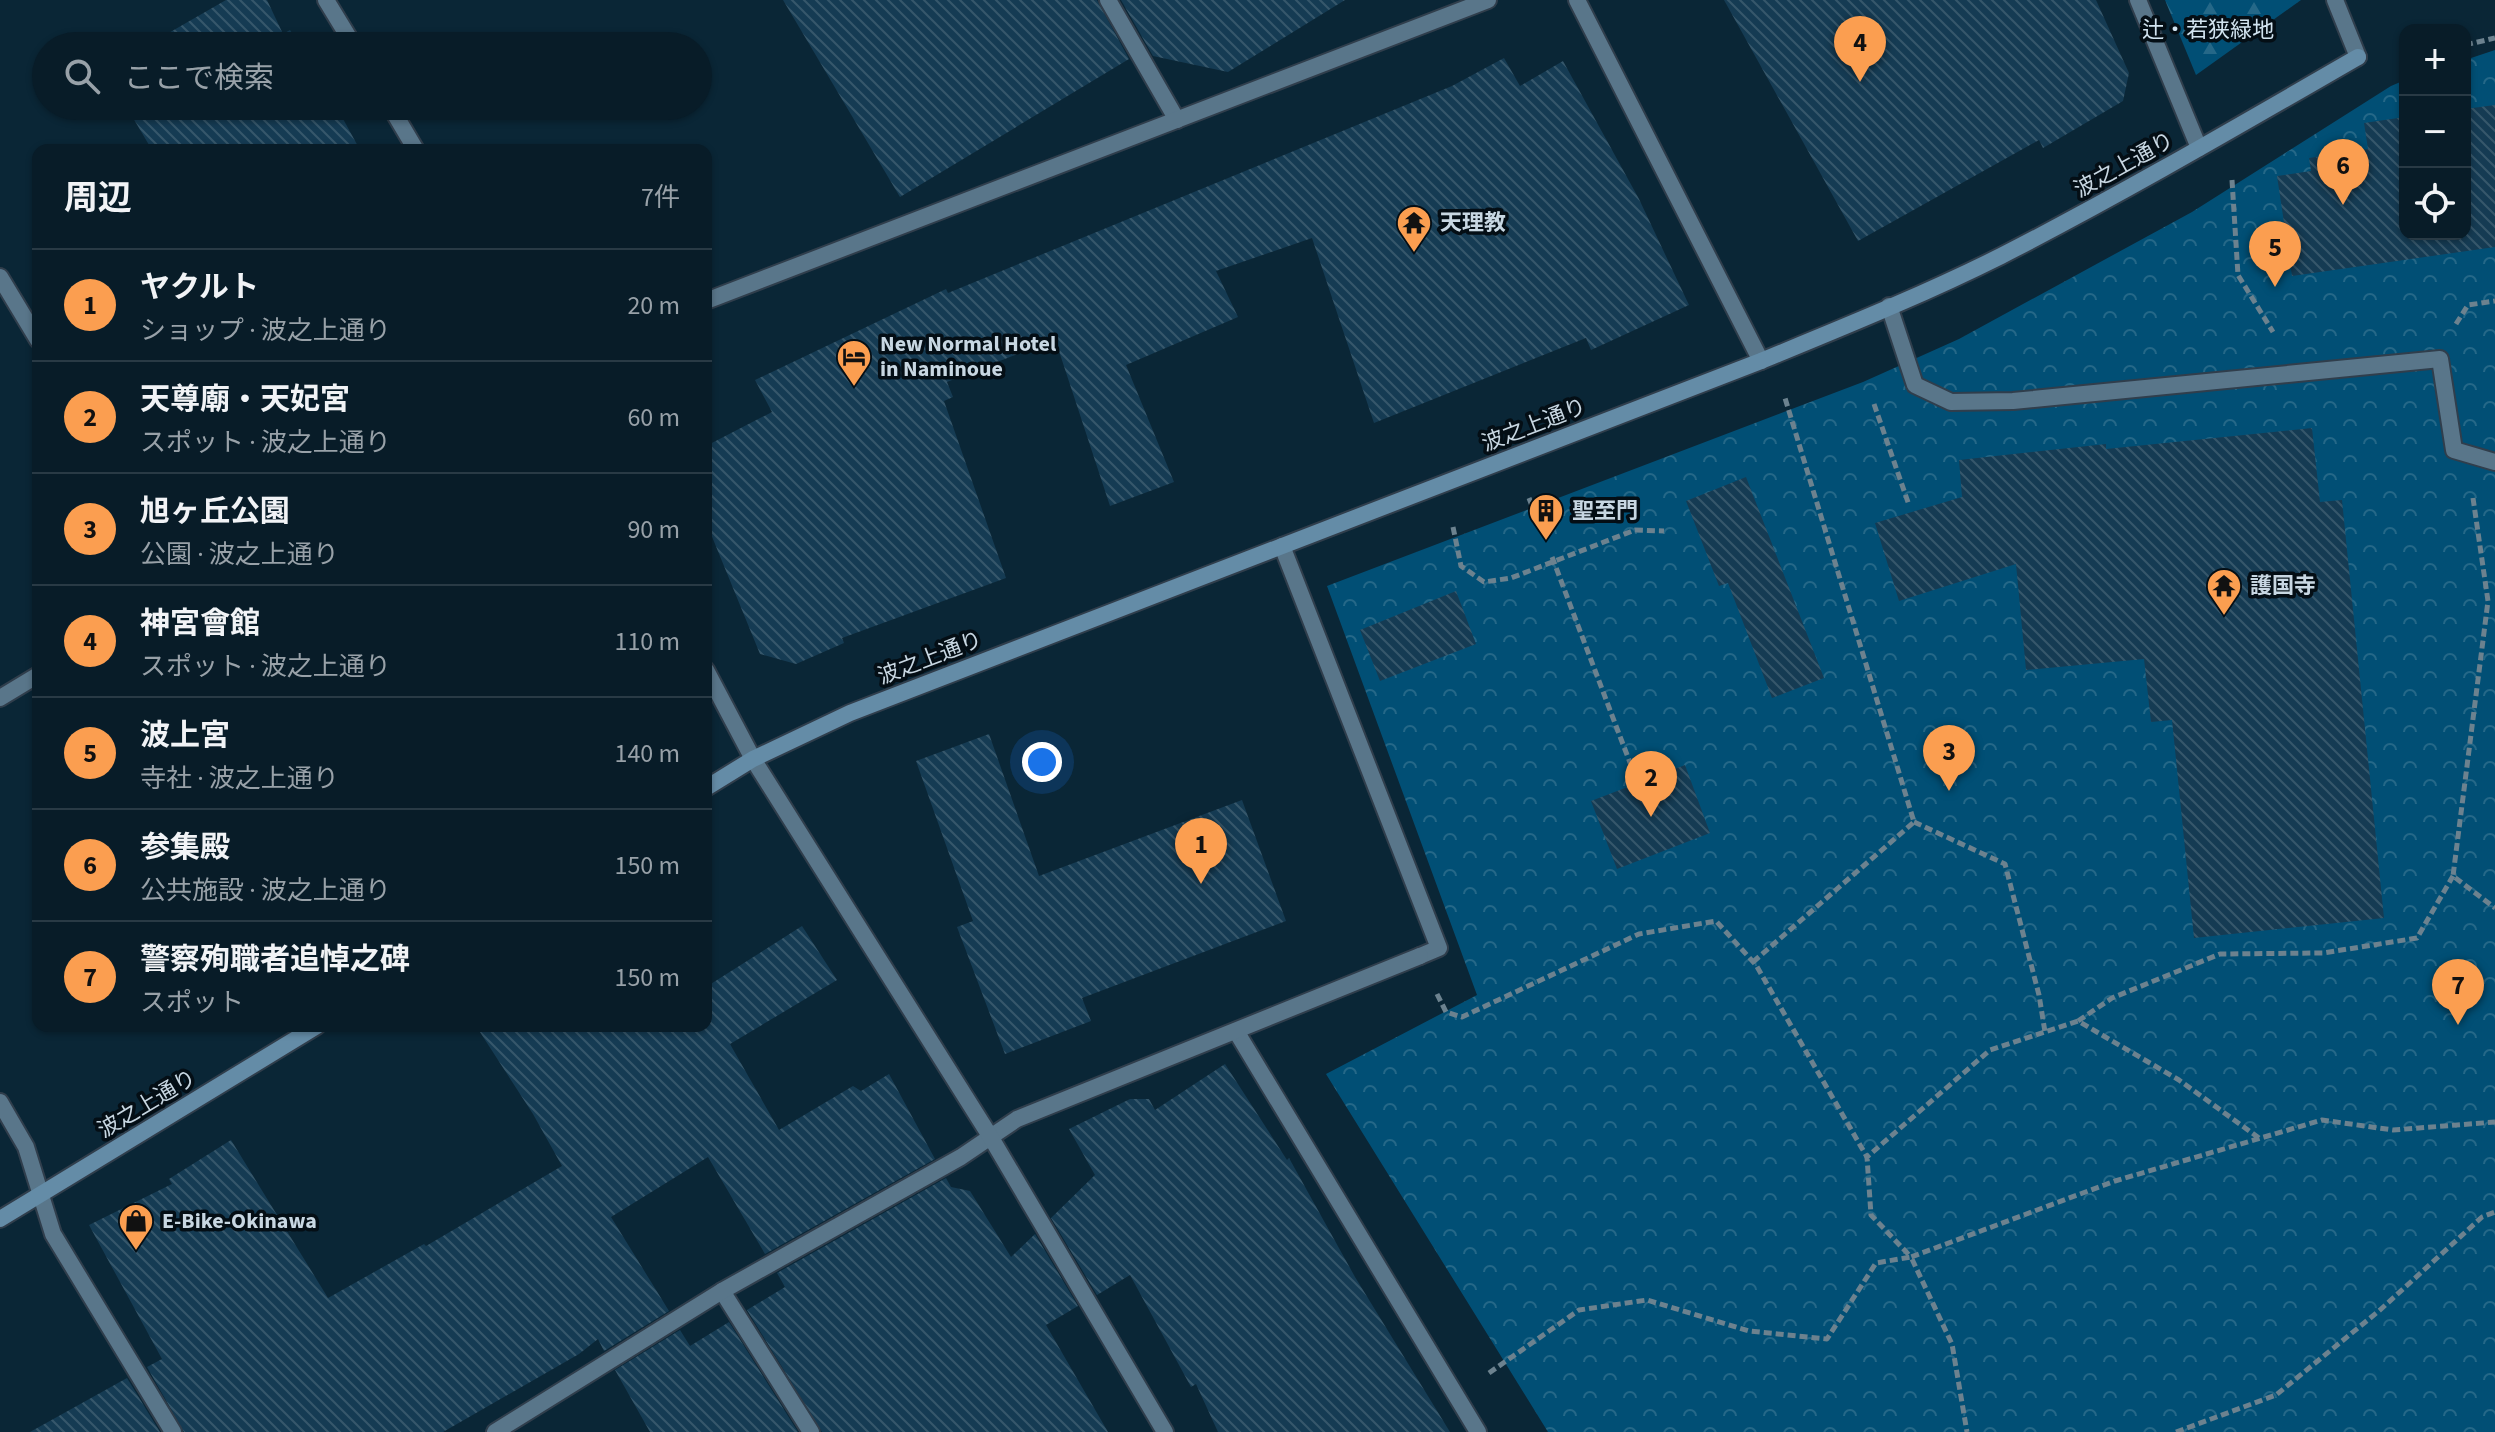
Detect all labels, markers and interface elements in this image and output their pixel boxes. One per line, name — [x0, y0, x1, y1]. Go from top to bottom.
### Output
park label: 辻・若狭緑地 — [2142, 14, 2274, 46]
pin: 4 — [1834, 16, 1886, 82]
map controls — [2399, 24, 2471, 240]
button: + — [2399, 24, 2471, 96]
search box — [32, 32, 712, 120]
icon: search — [60, 54, 104, 98]
text: ここで検索 — [124, 57, 274, 100]
button: − — [2399, 96, 2471, 168]
street label: 波之上通り — [2068, 124, 2180, 206]
pin: 6 — [2317, 139, 2369, 205]
button: locate — [2399, 168, 2471, 240]
text: 周辺 — [64, 174, 132, 223]
text: 7件 — [641, 179, 680, 216]
temple icon: 天理教 — [1395, 204, 1433, 254]
place label: 天理教 — [1440, 207, 1506, 239]
pin: 5 — [2249, 221, 2301, 287]
text: ヤクルト — [140, 266, 259, 309]
text: 1 — [83, 287, 97, 324]
text: 20 m — [627, 287, 680, 324]
text: ショップ · 波之上通り — [140, 312, 391, 349]
place label: New Normal Hotel in Naminoue — [880, 328, 1057, 385]
hotel icon: New Normal Hotel in Naminoue — [835, 338, 873, 388]
text: 天尊廟・天妃宮 — [140, 378, 350, 421]
street label: 波之上通り — [1477, 390, 1591, 460]
text: 2 — [83, 399, 97, 436]
text: 60 m — [627, 399, 680, 436]
text: スポット · 波之上通り — [140, 424, 391, 461]
text: 旭ヶ丘公園 — [140, 490, 290, 533]
building icon: 聖至門 — [1527, 492, 1565, 542]
place label: 聖至門 — [1572, 495, 1638, 527]
text: 3 — [83, 511, 97, 548]
text: 90 m — [627, 511, 680, 548]
text: 公園 · 波之上通り — [140, 536, 339, 573]
temple icon: 護国寺 — [2205, 567, 2243, 617]
place label: 護国寺 — [2250, 570, 2316, 602]
text: 神宮會館 — [140, 602, 260, 645]
text: 4 — [83, 623, 97, 660]
text: 110 m — [614, 623, 680, 660]
street label: 波之上通り — [873, 623, 987, 693]
text: スポット · 波之上通り — [140, 648, 391, 685]
text: 波上宮 — [140, 714, 230, 757]
pin: 3 — [1923, 725, 1975, 791]
text: 5 — [83, 735, 97, 772]
text: 140 m — [614, 735, 680, 772]
your location — [1022, 742, 1062, 782]
pin: 2 — [1625, 751, 1677, 817]
text: 寺社 · 波之上通り — [140, 760, 339, 797]
pin: 1 — [1175, 818, 1227, 884]
text: 参集殿 — [140, 826, 230, 869]
text: 6 — [83, 847, 97, 884]
text: 150 m — [614, 847, 680, 884]
text: 公共施設 · 波之上通り — [140, 872, 391, 909]
text: 警察殉職者追悼之碑 — [140, 938, 410, 981]
text: 7 — [83, 959, 97, 996]
text: 150 m — [614, 959, 680, 996]
pin: 7 — [2432, 959, 2484, 1025]
text: スポット — [140, 984, 244, 1021]
street label: 波之上通り — [92, 1062, 202, 1146]
shop icon: E-Bike-Okinawa — [117, 1202, 155, 1252]
place label: E-Bike-Okinawa — [162, 1205, 317, 1237]

